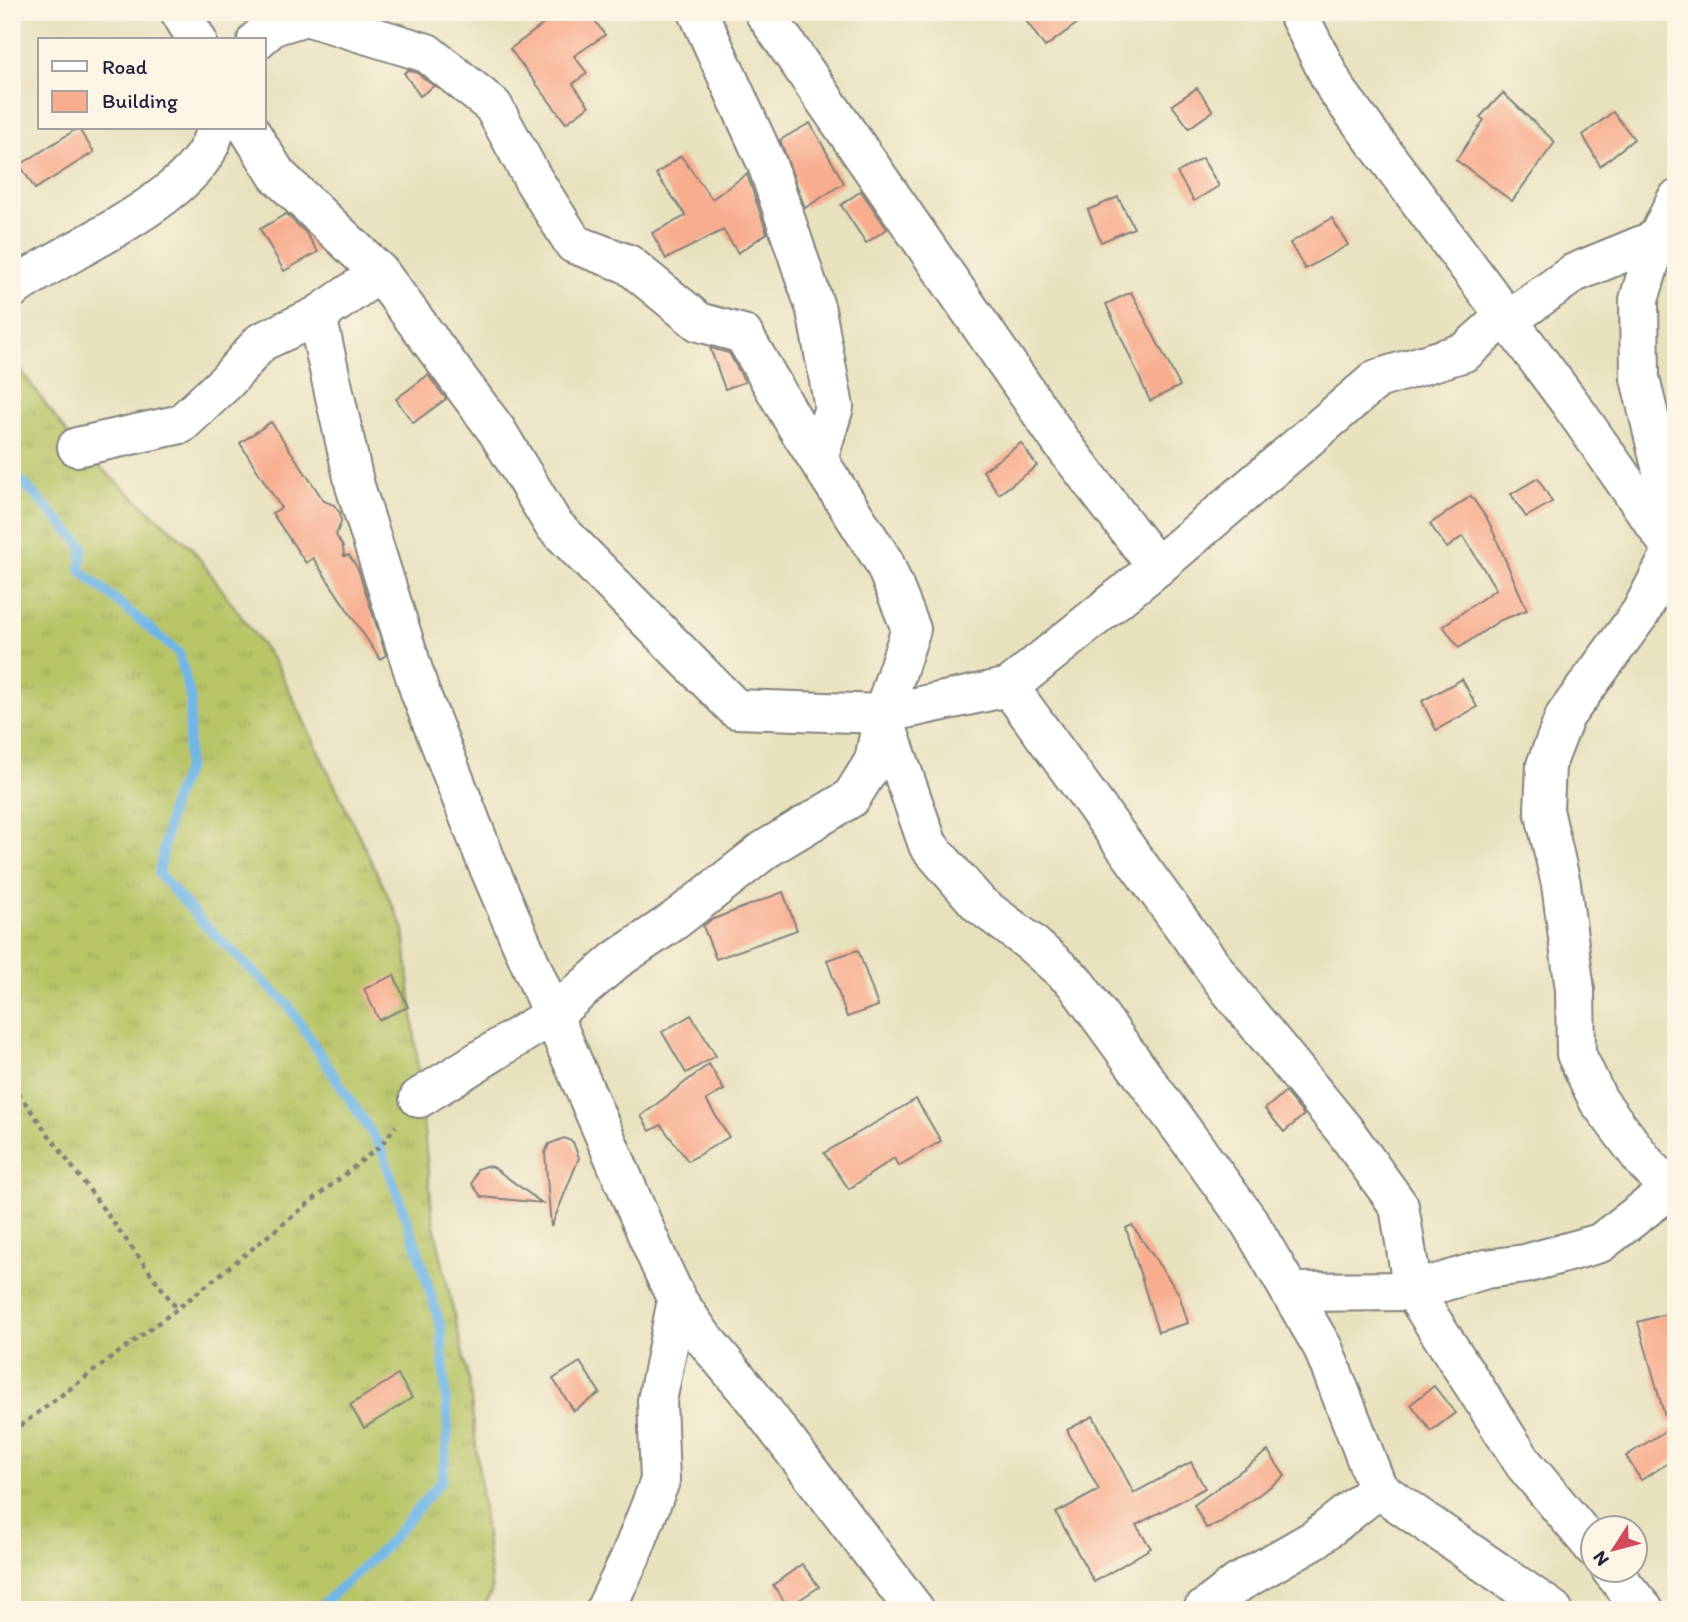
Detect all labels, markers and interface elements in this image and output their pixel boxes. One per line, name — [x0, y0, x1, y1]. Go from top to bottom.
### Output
legend — [38, 38, 266, 130]
text: Road — [102, 54, 148, 79]
text: Building — [102, 88, 178, 113]
north arrow — [1580, 1514, 1650, 1584]
text: N — [1588, 1547, 1614, 1571]

